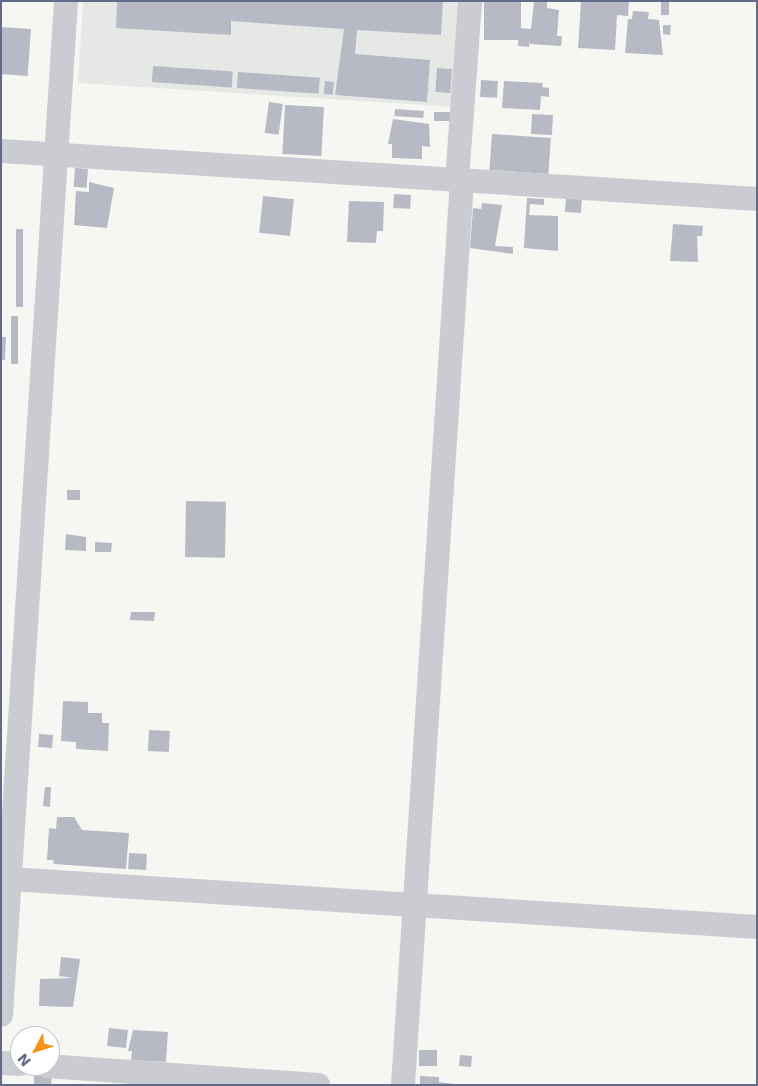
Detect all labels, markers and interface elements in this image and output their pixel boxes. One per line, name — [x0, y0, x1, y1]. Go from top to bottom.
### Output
north arrow — [10, 1026, 60, 1076]
text: N — [14, 1050, 34, 1070]

